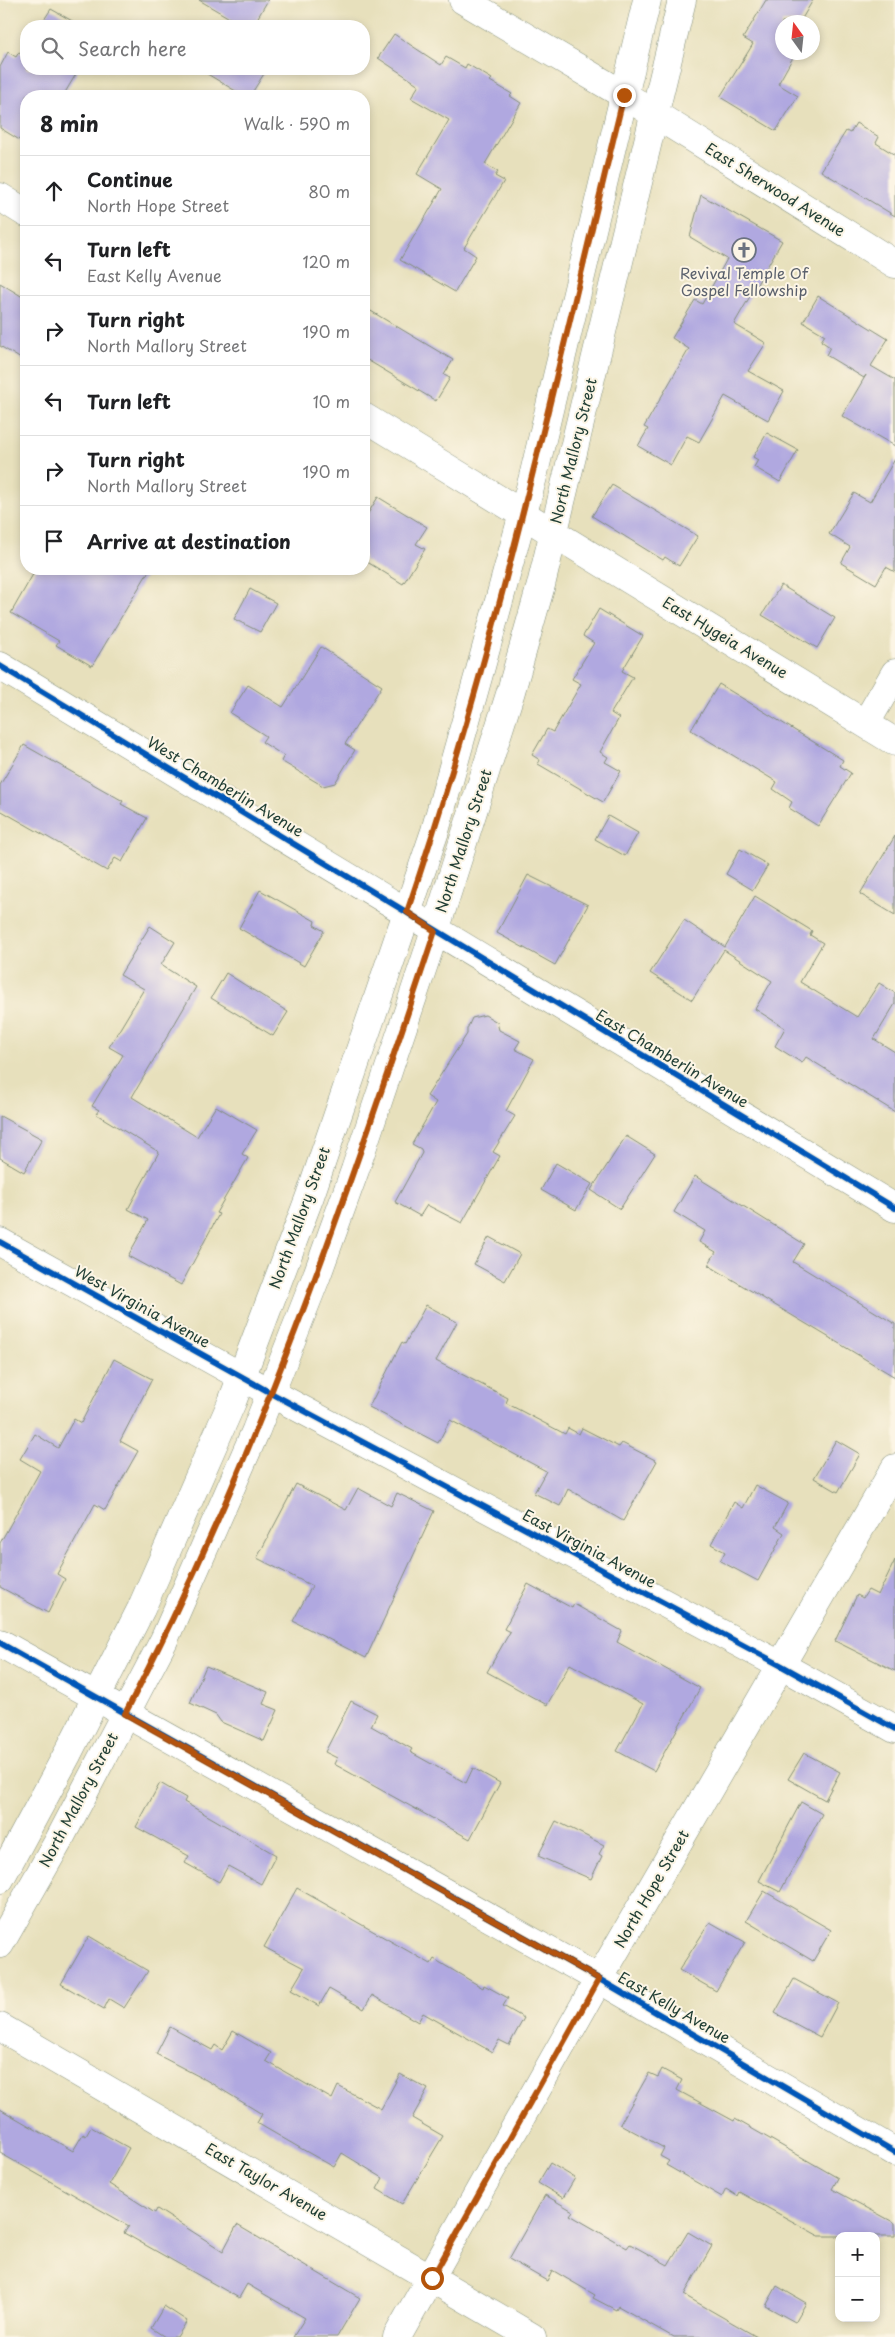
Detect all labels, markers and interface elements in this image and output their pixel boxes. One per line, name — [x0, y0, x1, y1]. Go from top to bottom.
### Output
north arrow — [775, 15, 820, 60]
search box — [20, 20, 370, 75]
icon: search — [38, 34, 66, 62]
text: Search here — [78, 34, 187, 62]
route end — [613, 84, 636, 107]
text: 8 min — [40, 107, 99, 139]
text: Walk · 590 m — [244, 111, 350, 135]
street label: East Sherwood Avenue — [701, 136, 850, 241]
text: Continue — [87, 165, 173, 193]
icon: ahead — [40, 177, 68, 205]
text: 80 m — [308, 179, 350, 203]
text: North Hope Street — [87, 193, 229, 217]
text: Turn left — [87, 235, 171, 263]
church icon: Revival Temple Of Gospel Fellowship — [731, 237, 757, 263]
icon: left — [40, 247, 68, 275]
text: 120 m — [303, 249, 350, 273]
place label: Revival Temple Of Gospel Fellowship — [680, 261, 809, 301]
text: East Kelly Avenue — [87, 263, 222, 287]
text: Turn right — [87, 305, 185, 333]
icon: right — [40, 317, 68, 345]
text: 190 m — [302, 319, 350, 343]
text: North Mallory Street — [87, 333, 247, 357]
street label: North Mallory Street — [543, 375, 602, 526]
icon: left — [40, 387, 68, 415]
text: Turn left — [87, 387, 171, 415]
text: 10 m — [313, 389, 350, 413]
text: Turn right — [87, 445, 185, 473]
icon: right — [40, 457, 68, 485]
text: 190 m — [302, 459, 350, 483]
text: North Mallory Street — [87, 473, 247, 497]
icon: arrive — [40, 527, 68, 555]
text: Arrive at destination — [87, 527, 291, 555]
street label: East Hygeia Avenue — [659, 590, 793, 683]
street label: West Chamberlin Avenue — [143, 730, 308, 842]
street label: North Mallory Street — [429, 766, 497, 915]
street label: East Chamberlin Avenue — [592, 1003, 754, 1113]
street label: North Mallory Street — [262, 1143, 335, 1292]
street label: West Virginia Avenue — [70, 1259, 215, 1353]
street label: East Virginia Avenue — [519, 1503, 661, 1593]
street label: North Mallory Street — [32, 1728, 123, 1871]
street label: North Hope Street — [607, 1825, 694, 1952]
street label: East Kelly Avenue — [614, 1965, 735, 2048]
street label: East Taylor Avenue — [201, 2136, 332, 2225]
map controls — [835, 2232, 880, 2322]
button: + — [835, 2232, 880, 2277]
route start — [421, 2267, 444, 2290]
button: − — [835, 2277, 880, 2322]

